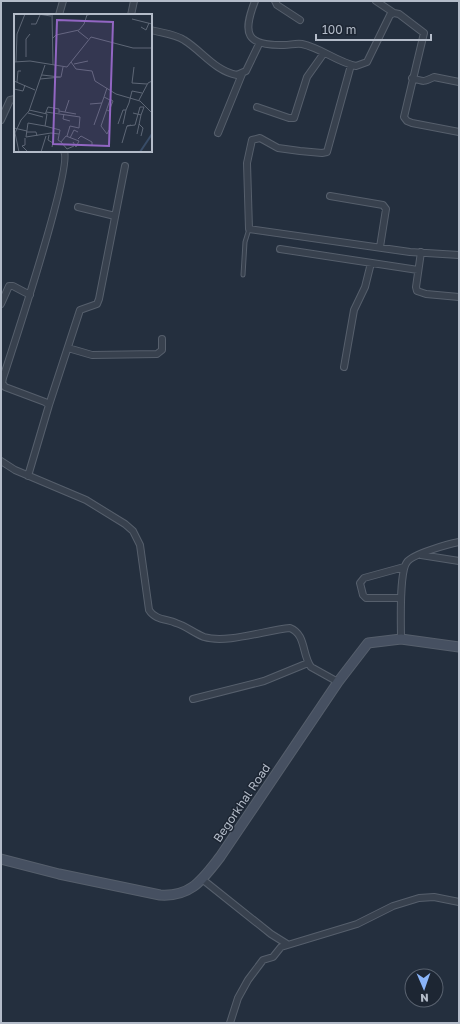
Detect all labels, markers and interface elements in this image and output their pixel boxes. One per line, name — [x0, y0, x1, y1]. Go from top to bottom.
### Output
inset map — [14, 14, 152, 152]
scale bar — [316, 16, 431, 42]
text: 100 m — [322, 22, 356, 37]
street label: Begorkhal Road — [210, 761, 273, 845]
north arrow — [404, 968, 444, 1008]
text: N — [420, 992, 429, 1005]

